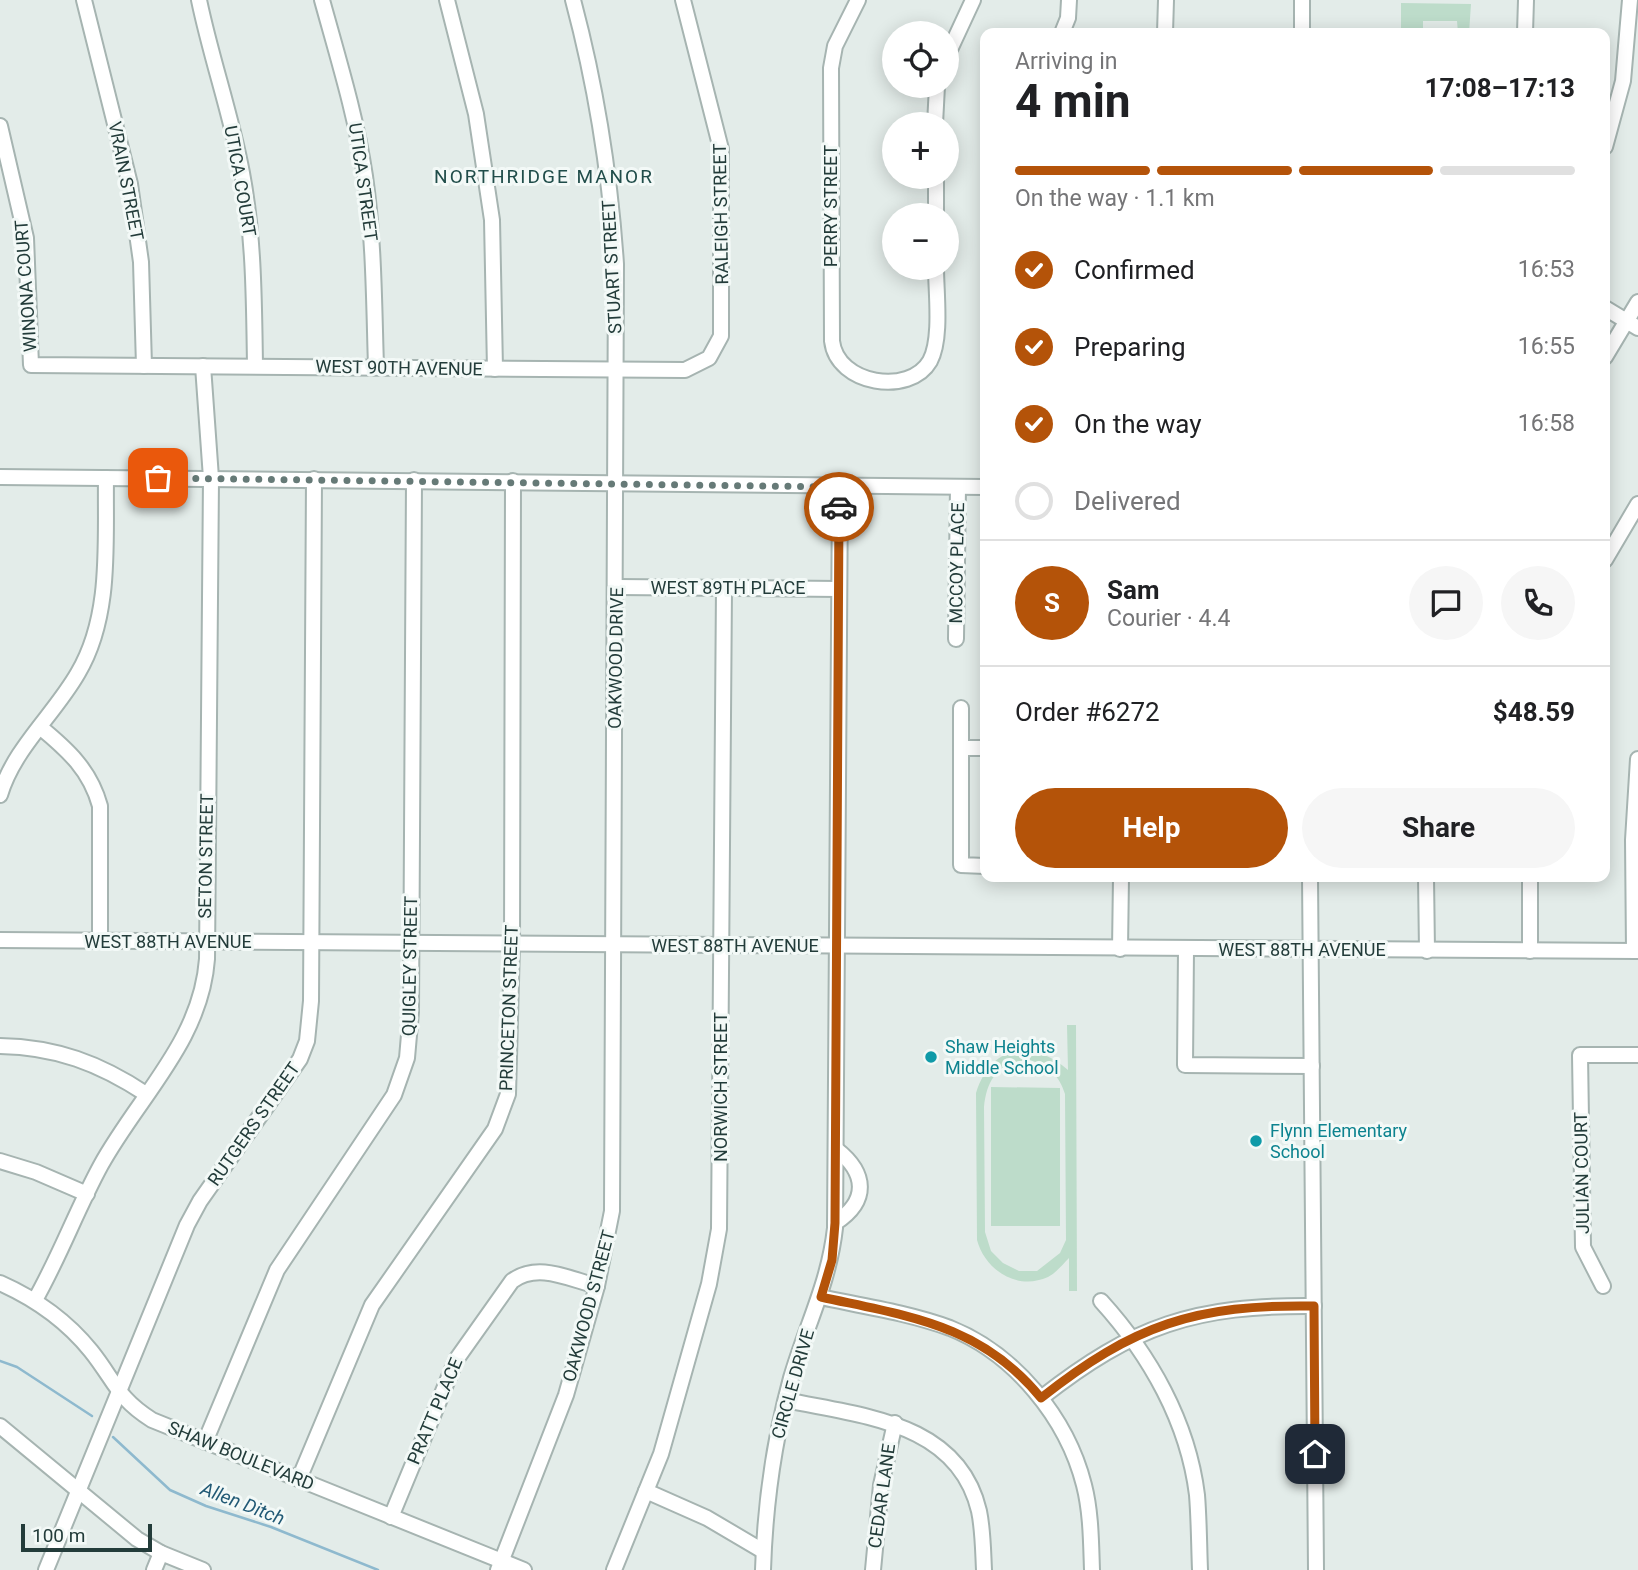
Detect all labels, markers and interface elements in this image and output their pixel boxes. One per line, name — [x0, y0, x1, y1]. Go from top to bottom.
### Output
map controls — [882, 21, 959, 280]
button: locate — [882, 21, 959, 98]
text: Arriving in — [1015, 48, 1118, 75]
text: 17:08–17:13 — [1425, 73, 1575, 103]
text: 4 min — [1015, 74, 1131, 128]
button: + — [882, 112, 959, 189]
street label: VRAIN STREET — [105, 120, 148, 242]
street label: UTICA STREET — [345, 121, 382, 243]
street label: UTICA COURT — [220, 124, 261, 238]
street label: RALEIGH STREET — [709, 143, 732, 285]
street label: PERRY STREET — [820, 144, 841, 267]
district label: NORTHRIDGE MANOR — [434, 165, 654, 188]
text: On the way · 1.1 km — [1015, 185, 1215, 212]
street label: STUART STREET — [598, 199, 625, 334]
button: − — [882, 203, 959, 280]
street label: WINONA COURT — [10, 219, 41, 353]
icon: check — [1015, 251, 1053, 289]
text: Confirmed — [1074, 255, 1195, 285]
text: 16:53 — [1518, 256, 1575, 283]
icon: check — [1015, 328, 1053, 366]
text: Preparing — [1074, 332, 1186, 362]
text: 16:55 — [1518, 333, 1575, 360]
street label: WEST 90TH AVENUE — [315, 356, 483, 379]
icon: check — [1015, 405, 1053, 443]
text: On the way — [1074, 409, 1202, 439]
text: 16:58 — [1518, 410, 1575, 437]
pin — [128, 448, 188, 508]
icon: bag — [139, 459, 177, 497]
courier — [804, 472, 874, 542]
text: Delivered — [1074, 486, 1181, 516]
icon: car — [820, 488, 858, 526]
street label: MCCOY PLACE — [945, 502, 968, 624]
button: chat — [1409, 566, 1483, 640]
button: phone — [1501, 566, 1575, 640]
text: Sam — [1107, 575, 1159, 605]
street label: WEST 89TH PLACE — [651, 577, 805, 598]
street label: OAKWOOD DRIVE — [604, 587, 627, 729]
text: S — [1044, 588, 1060, 618]
text: Courier · 4.4 — [1107, 605, 1230, 632]
text: Order #6272 — [1015, 697, 1160, 727]
text: $48.59 — [1493, 697, 1575, 727]
button: Help — [1015, 788, 1288, 868]
button: Share — [1302, 788, 1575, 868]
street label: SETON STREET — [194, 793, 217, 919]
street label: QUIGLEY STREET — [398, 895, 421, 1036]
street label: PRINCETON STREET — [495, 924, 522, 1091]
street label: WEST 88TH AVENUE — [84, 931, 252, 952]
street label: WEST 88TH AVENUE — [651, 935, 819, 956]
street label: WEST 88TH AVENUE — [1218, 939, 1386, 960]
street label: NORWICH STREET — [710, 1012, 731, 1162]
place label: Shaw Heights Middle School — [945, 1036, 1059, 1078]
marker: Shaw Heights Middle School — [923, 1049, 939, 1065]
street label: RUTGERS STREET — [203, 1058, 304, 1189]
street label: JULIAN COURT — [1570, 1111, 1593, 1234]
place label: Flynn Elementary School — [1270, 1120, 1408, 1162]
marker: Flynn Elementary School — [1248, 1133, 1264, 1149]
street label: OAKWOOD STREET — [558, 1227, 619, 1384]
street label: CIRCLE DRIVE — [767, 1327, 818, 1441]
street label: PRATT PLACE — [403, 1354, 466, 1467]
street label: SHAW BOULEVARD — [165, 1417, 317, 1494]
pin — [1285, 1424, 1345, 1484]
icon: home — [1296, 1435, 1334, 1473]
street label: CEDAR LANE — [864, 1442, 899, 1550]
water label: Allen Ditch — [197, 1477, 288, 1530]
scale bar — [21, 1521, 152, 1553]
text: 100 m — [32, 1524, 85, 1547]

